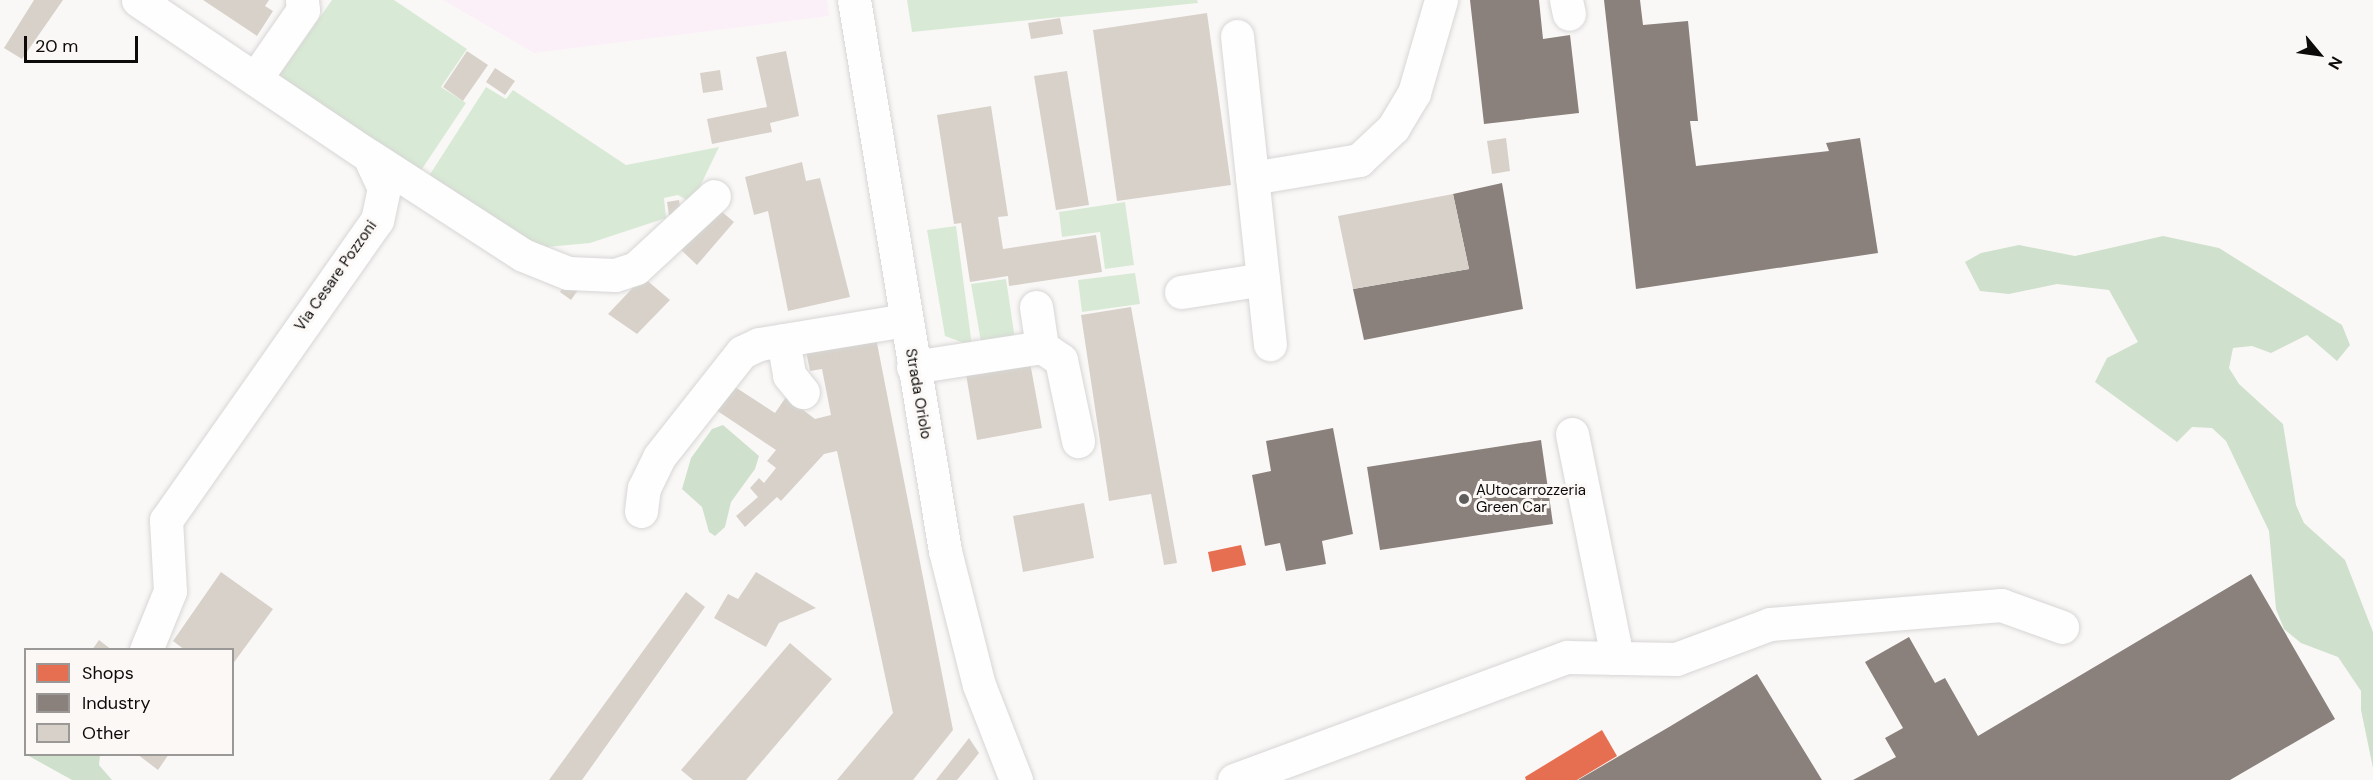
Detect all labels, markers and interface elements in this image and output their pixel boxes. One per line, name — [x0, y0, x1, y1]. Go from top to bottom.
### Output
scale bar — [27, 24, 141, 62]
north arrow — [2289, 24, 2349, 84]
text: 20 m — [35, 34, 78, 58]
text: N — [2323, 53, 2347, 73]
street label: Via Cesare Pozzoni — [291, 217, 381, 335]
street label: Strada Oriolo — [901, 347, 935, 441]
place label: AUtocarrozzeria Green Car — [1476, 481, 1586, 516]
marker: AUtocarrozzeria Green Car — [1457, 492, 1471, 506]
legend — [24, 648, 234, 756]
text: Shops — [82, 661, 134, 685]
text: Industry — [82, 691, 151, 715]
text: Other — [82, 721, 130, 745]

